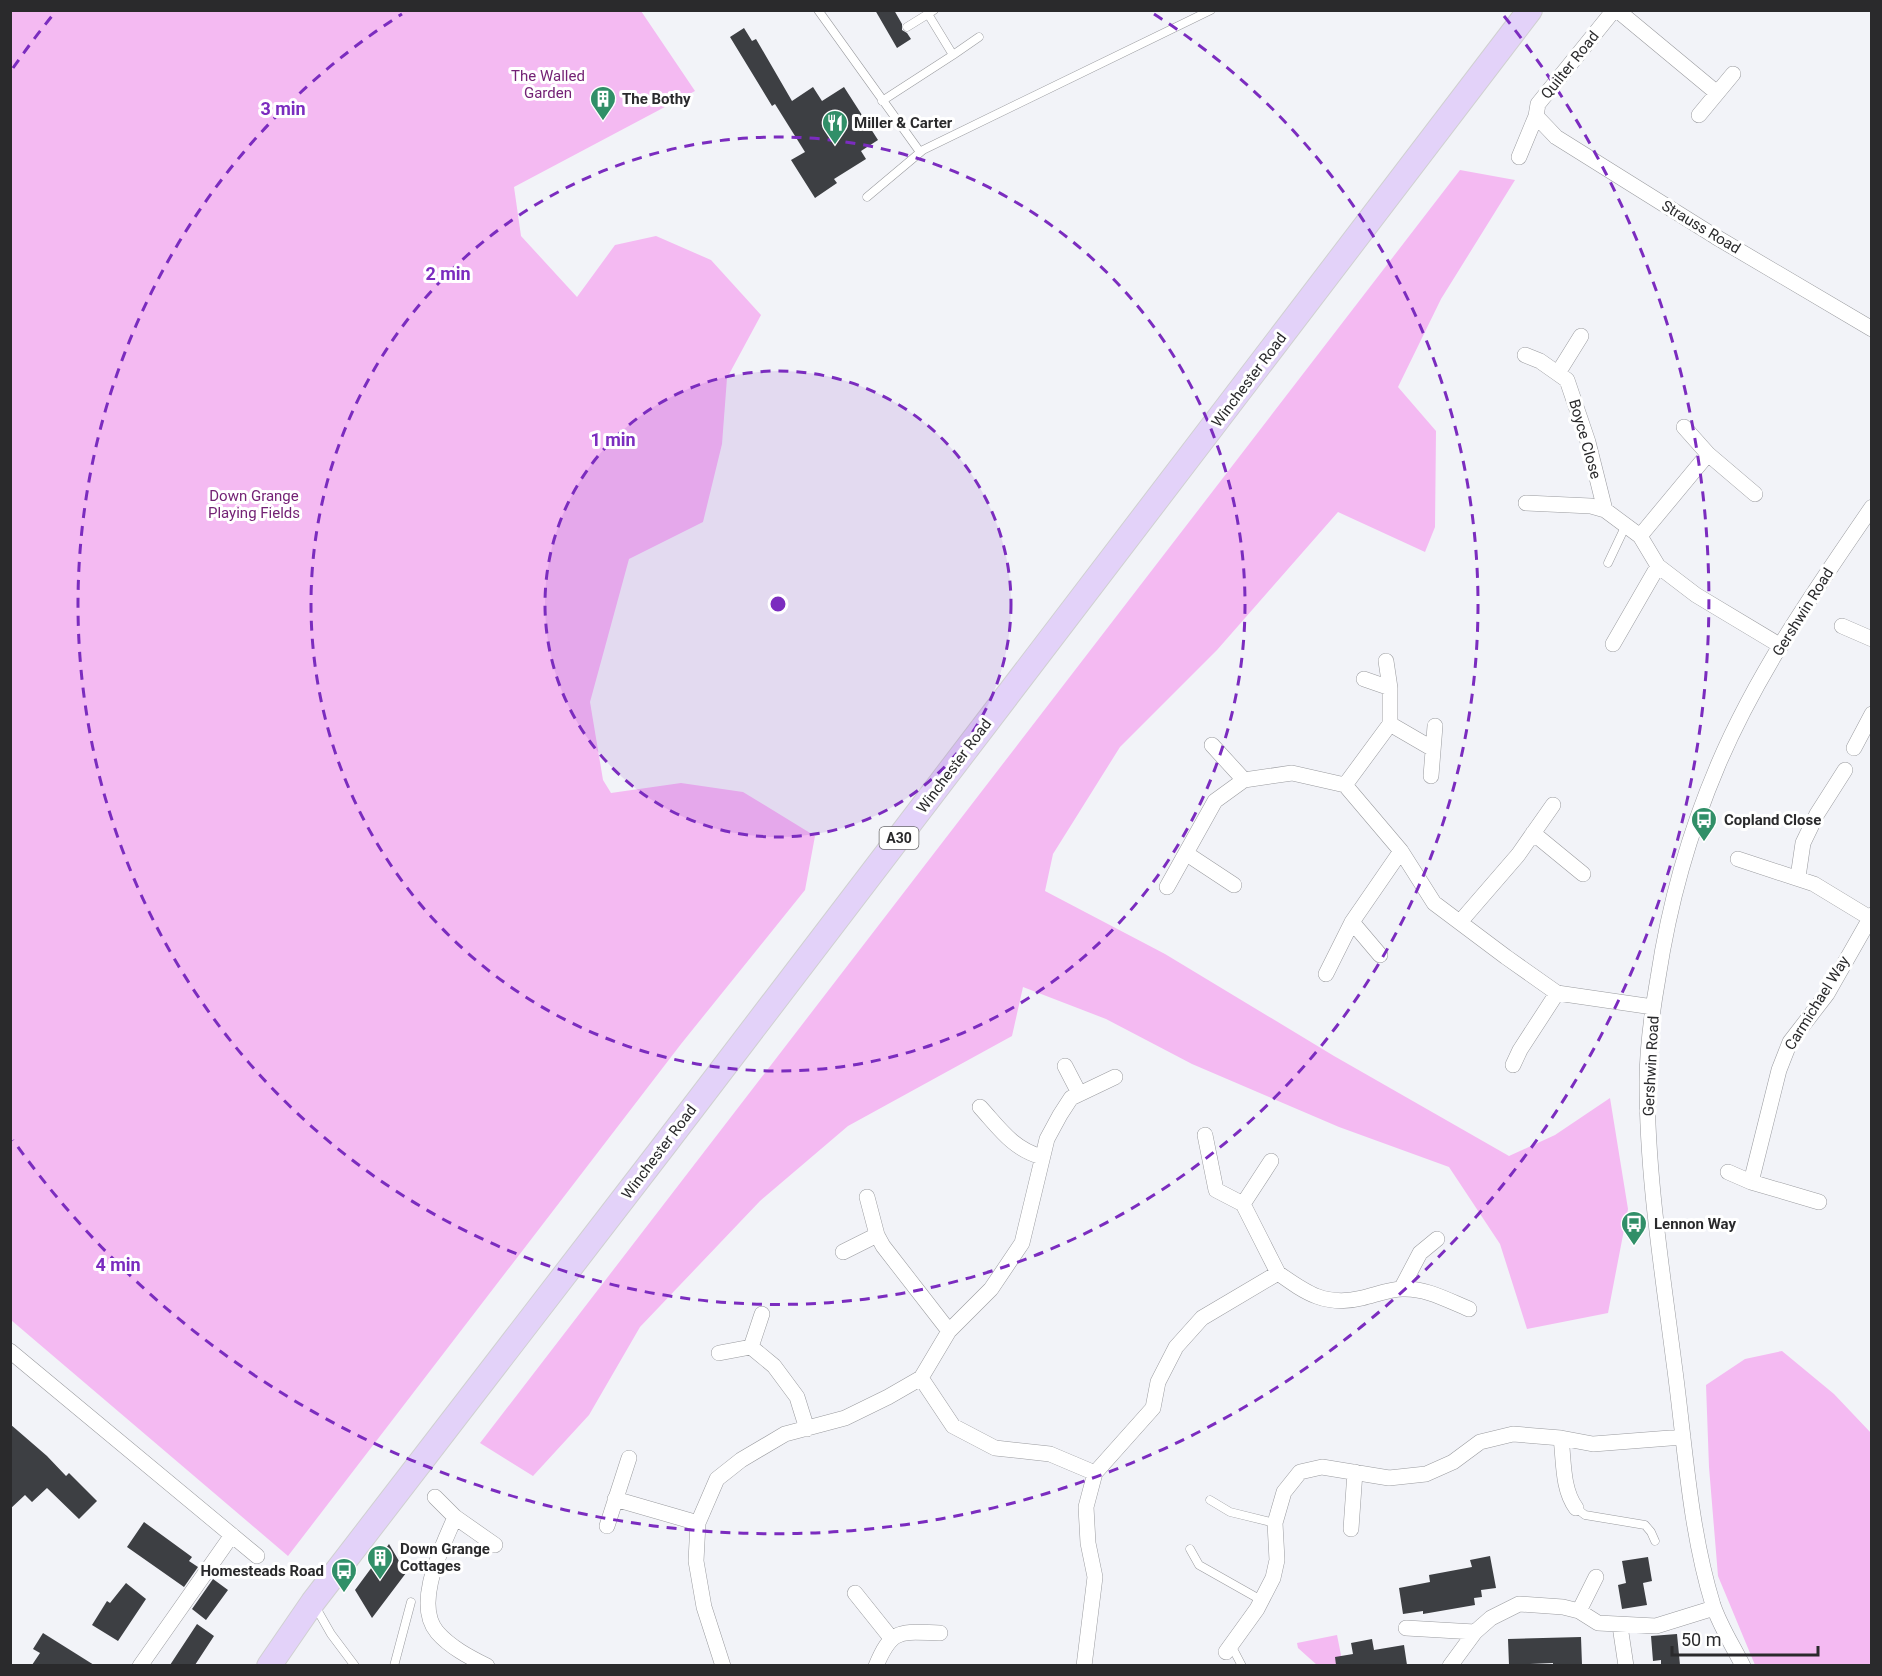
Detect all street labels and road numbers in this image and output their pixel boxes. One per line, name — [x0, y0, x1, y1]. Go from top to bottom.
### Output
street label: Quilter Road — [1537, 27, 1603, 103]
street label: Strauss Road — [1658, 196, 1744, 258]
street label: Winchester Road — [1208, 329, 1290, 431]
street label: Boyce Close — [1565, 397, 1605, 481]
street label: Gershwin Road — [1769, 565, 1837, 659]
street label: Winchester Road — [913, 715, 995, 817]
road number: A30 — [880, 827, 918, 849]
street label: Carmichael Way — [1781, 953, 1853, 1053]
street label: Gershwin Road — [1639, 1015, 1663, 1117]
street label: Winchester Road — [618, 1101, 700, 1203]

